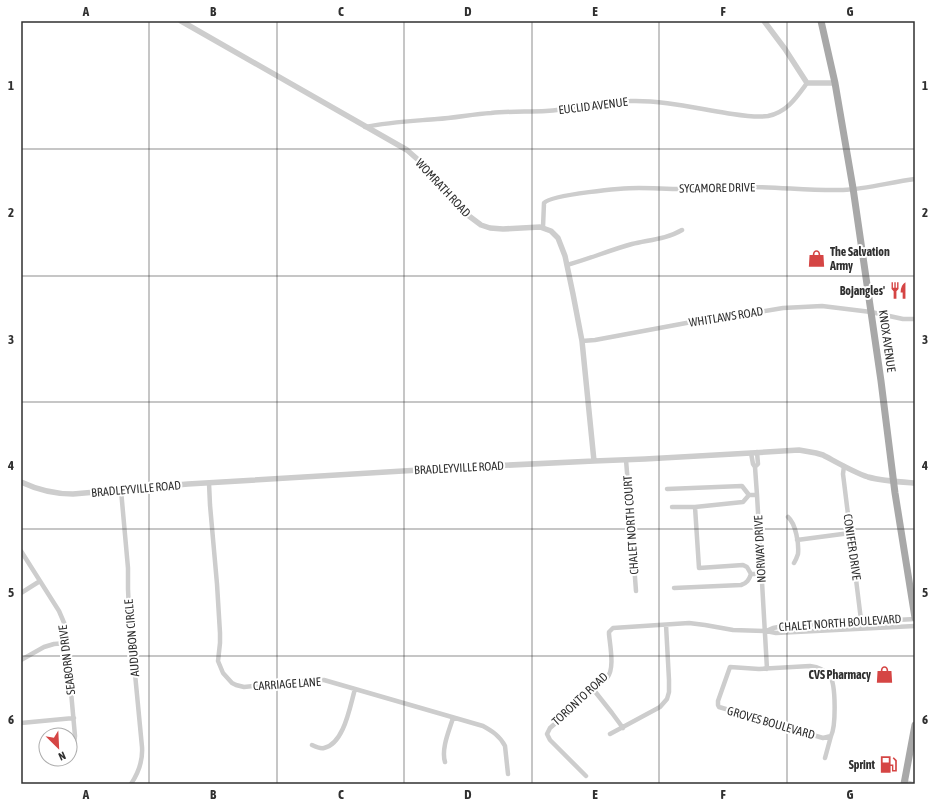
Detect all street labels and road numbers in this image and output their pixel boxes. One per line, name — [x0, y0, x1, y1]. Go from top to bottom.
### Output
street label: EUCLID AVENUE — [558, 95, 628, 117]
street label: WOMRATH ROAD — [413, 156, 474, 220]
street label: SYCAMORE DRIVE — [679, 180, 755, 196]
street label: WHITLAWS ROAD — [688, 304, 764, 330]
street label: KNOX AVENUE — [876, 309, 898, 373]
street label: BRADLEYVILLE ROAD — [414, 459, 505, 477]
street label: CHALET NORTH COURT — [620, 474, 641, 575]
street label: BRADLEYVILLE ROAD — [91, 478, 182, 500]
street label: CONIFER DRIVE — [840, 513, 864, 581]
street label: NORWAY DRIVE — [751, 515, 769, 583]
street label: AUDUBON CIRCLE — [122, 599, 142, 677]
street label: CHALET NORTH BOULEVARD — [778, 612, 902, 634]
street label: SEABORN DRIVE — [56, 624, 78, 696]
street label: TORONTO ROAD — [549, 669, 611, 728]
street label: CARRIAGE LANE — [253, 675, 321, 693]
street label: GROVES BOULEVARD — [726, 704, 817, 742]

